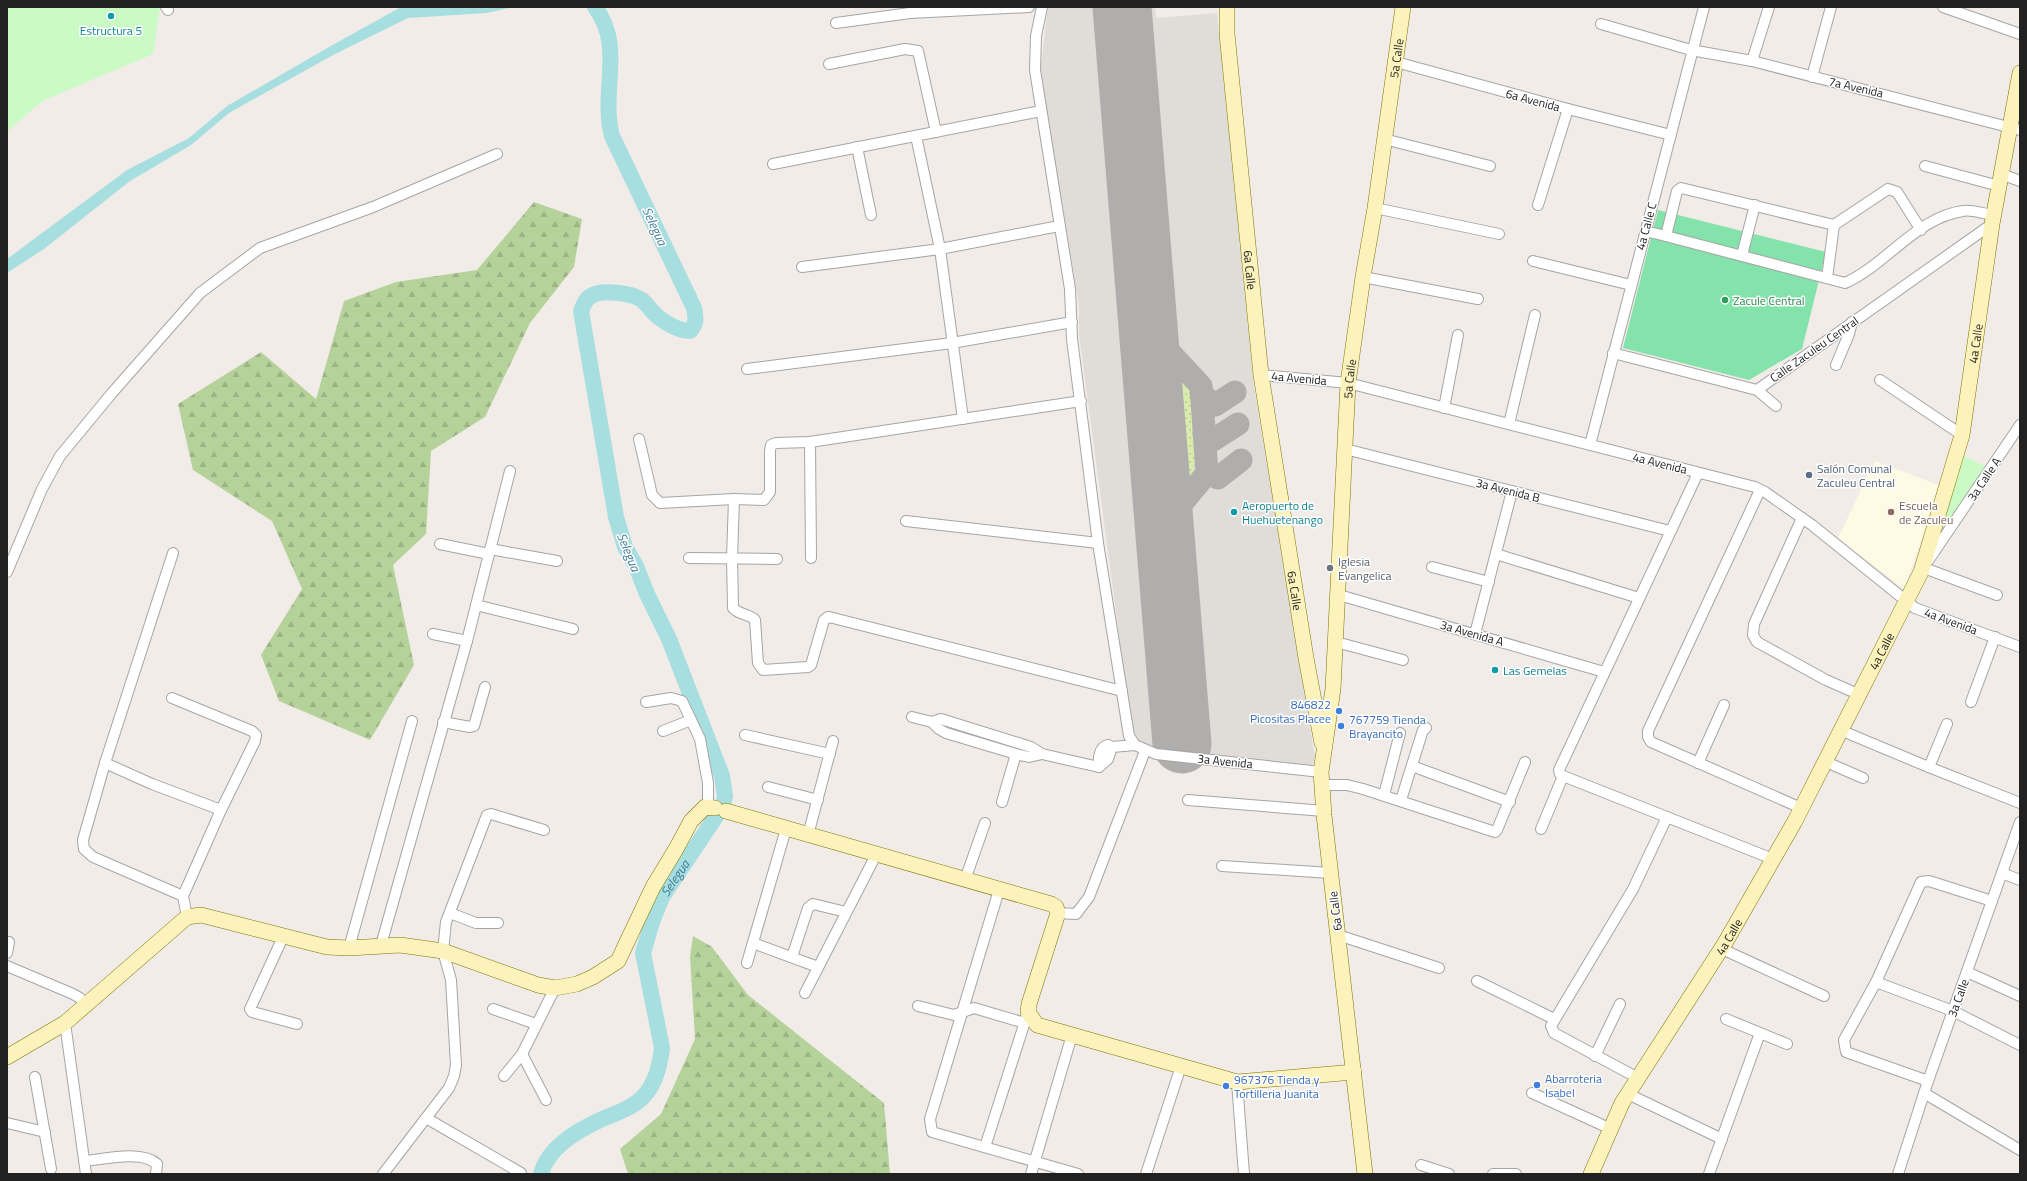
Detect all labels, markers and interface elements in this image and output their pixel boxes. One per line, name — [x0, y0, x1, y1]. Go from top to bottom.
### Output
marker: Estructura 5 — [106, 11, 116, 21]
place label: Estructura 5 — [80, 21, 142, 40]
street label: 5a Calle — [1384, 37, 1408, 79]
street label: 7a Avenida — [1827, 72, 1885, 102]
street label: 6a Avenida — [1504, 84, 1562, 116]
street label: 4a Calle C — [1631, 200, 1662, 252]
water label: Selegua — [637, 203, 673, 250]
street label: 6a Calle — [1239, 249, 1262, 290]
place label: Zacule Central — [1733, 291, 1805, 310]
marker: Zacule Central — [1720, 295, 1730, 305]
street label: Calle Zaculeu Central — [1766, 311, 1862, 387]
street label: 4a Calle — [1963, 322, 1987, 364]
street label: 5a Calle — [1338, 358, 1361, 399]
street label: 4a Avenida — [1271, 366, 1327, 390]
street label: 4a Avenida — [1631, 447, 1689, 479]
street label: 3a Calle A — [1962, 453, 2006, 505]
place label: Salón Comunal Zaculeu Central — [1817, 459, 1895, 492]
marker: Salón Comunal Zaculeu Central — [1804, 470, 1814, 480]
street label: 3a Avenida B — [1474, 473, 1542, 507]
place label: Aeropuerto de Huehuetenango — [1242, 496, 1323, 529]
place label: Escuela de Zaculeu — [1899, 496, 1953, 529]
marker: Aeropuerto de Huehuetenango — [1229, 507, 1239, 517]
marker: Escuela de Zaculeu — [1886, 507, 1896, 517]
water label: Selegua — [612, 530, 646, 576]
place label: Iglesia Evangelica — [1338, 552, 1392, 585]
marker: Iglesia Evangelica — [1325, 563, 1335, 573]
street label: 6a Calle — [1283, 570, 1308, 612]
street label: 4a Avenida — [1922, 603, 1980, 639]
street label: 3a Avenida A — [1438, 615, 1506, 651]
street label: 4a Calle — [1864, 629, 1898, 673]
place label: Las Gemelas — [1503, 661, 1567, 680]
marker: Las Gemelas — [1490, 665, 1500, 675]
place label: 846822 Picositas Placee — [1250, 695, 1331, 728]
marker: 846822 Picositas Placee — [1334, 706, 1344, 716]
place label: 767759 Tienda Brayancito — [1349, 710, 1426, 743]
marker: 767759 Tienda Brayancito — [1336, 721, 1346, 731]
street label: 3a Avenida — [1196, 749, 1254, 773]
water label: Selegua — [655, 854, 695, 900]
street label: 6a Calle — [1323, 890, 1347, 932]
street label: 4a Calle — [1710, 915, 1747, 959]
street label: 3a Calle — [1942, 976, 1974, 1020]
place label: Abarroteria Isabel — [1545, 1069, 1602, 1102]
place label: 967376 Tienda y Tortilleria Juanita — [1234, 1070, 1319, 1103]
marker: Abarroteria Isabel — [1532, 1080, 1542, 1090]
marker: 967376 Tienda y Tortilleria Juanita — [1221, 1081, 1231, 1091]

